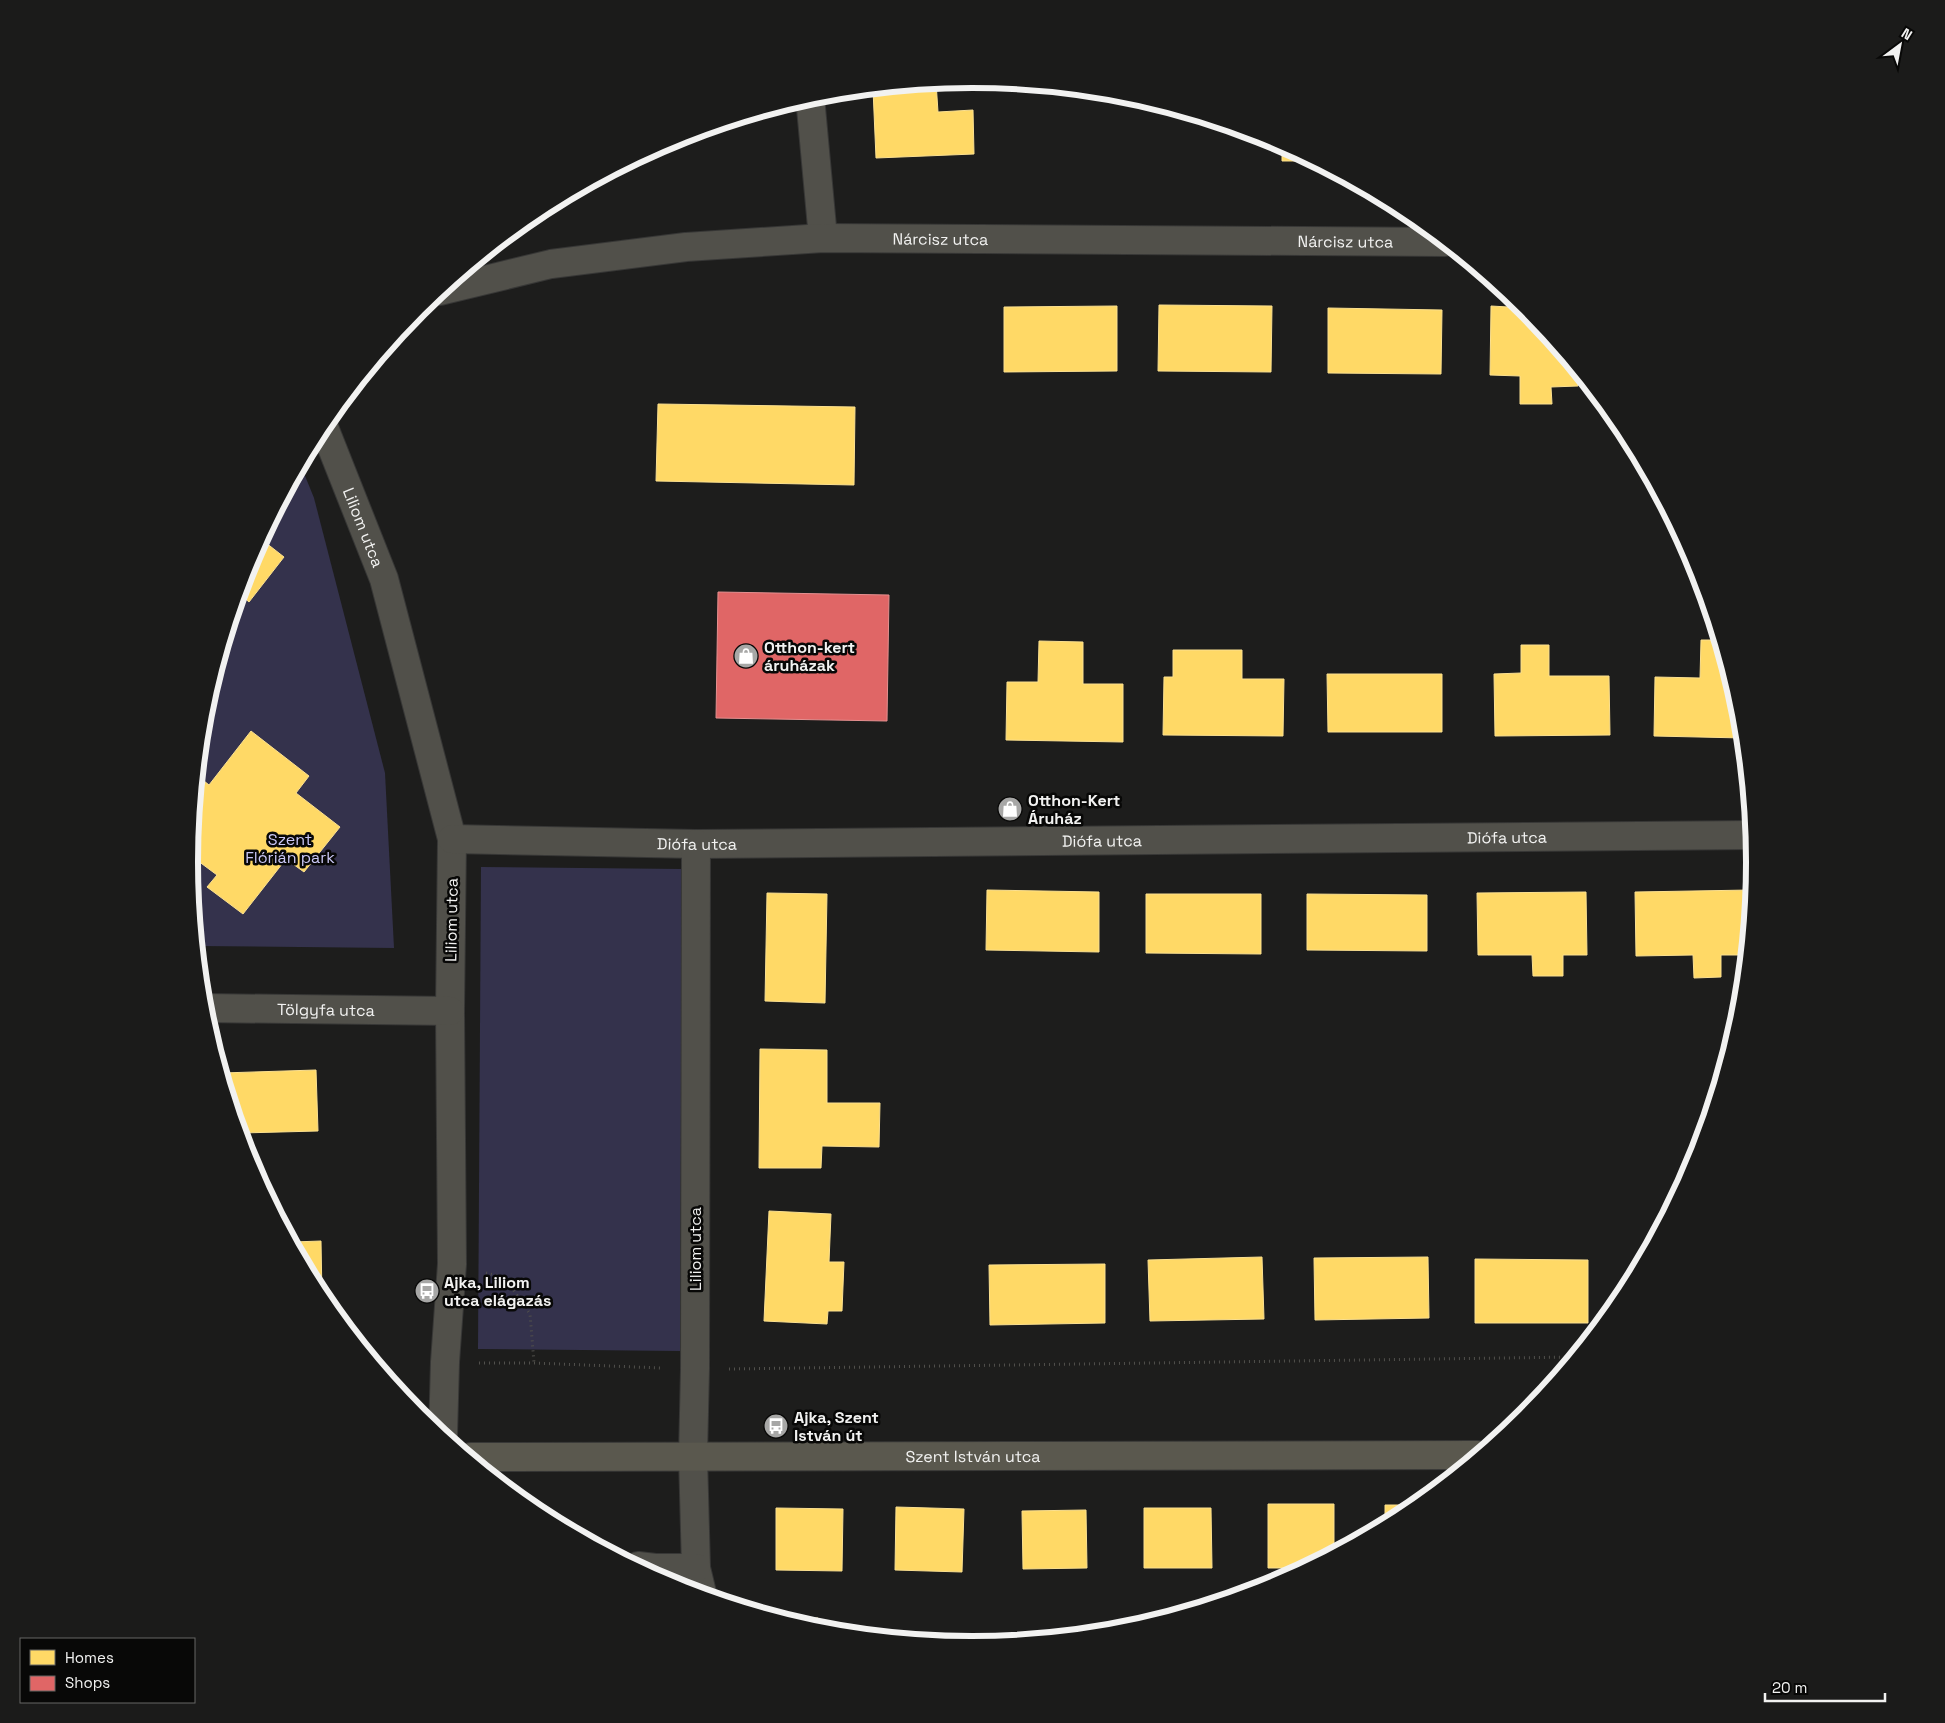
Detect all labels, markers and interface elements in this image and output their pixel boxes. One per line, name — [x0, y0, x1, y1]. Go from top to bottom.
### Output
north arrow — [1875, 20, 1925, 70]
text: N — [1898, 24, 1916, 44]
street label: Nárcisz utca — [893, 228, 988, 250]
street label: Nárcisz utca — [1298, 231, 1393, 253]
street label: Liliom utca — [338, 485, 388, 570]
place label: Otthon-kert áruházak — [764, 637, 855, 676]
shop icon: Otthon-kert áruházak — [733, 643, 759, 669]
place label: Otthon-Kert Áruház — [1028, 790, 1120, 829]
shop icon: Otthon-Kert Áruház — [997, 796, 1023, 822]
street label: Diófa utca — [1467, 827, 1547, 848]
park label: Szent Flórián park — [245, 829, 335, 868]
street label: Diófa utca — [1062, 830, 1142, 852]
street label: Diófa utca — [657, 833, 737, 855]
street label: Liliom utca — [440, 878, 463, 962]
street label: Tölgyfa utca — [277, 999, 375, 1021]
street label: Liliom utca — [685, 1207, 706, 1291]
place label: Ajka, Liliom utca elágazás — [444, 1272, 551, 1311]
bus stop icon: Ajka, Liliom utca elágazás — [414, 1278, 440, 1304]
place label: Ajka, Szent István út — [794, 1407, 879, 1446]
bus stop icon: Ajka, Szent István út — [763, 1413, 789, 1439]
street label: Szent István utca — [905, 1446, 1041, 1467]
legend — [20, 1638, 195, 1703]
text: Homes — [65, 1648, 114, 1667]
scale bar — [1765, 1670, 1885, 1702]
text: Shops — [65, 1673, 110, 1692]
text: 20 m — [1772, 1678, 1807, 1697]

